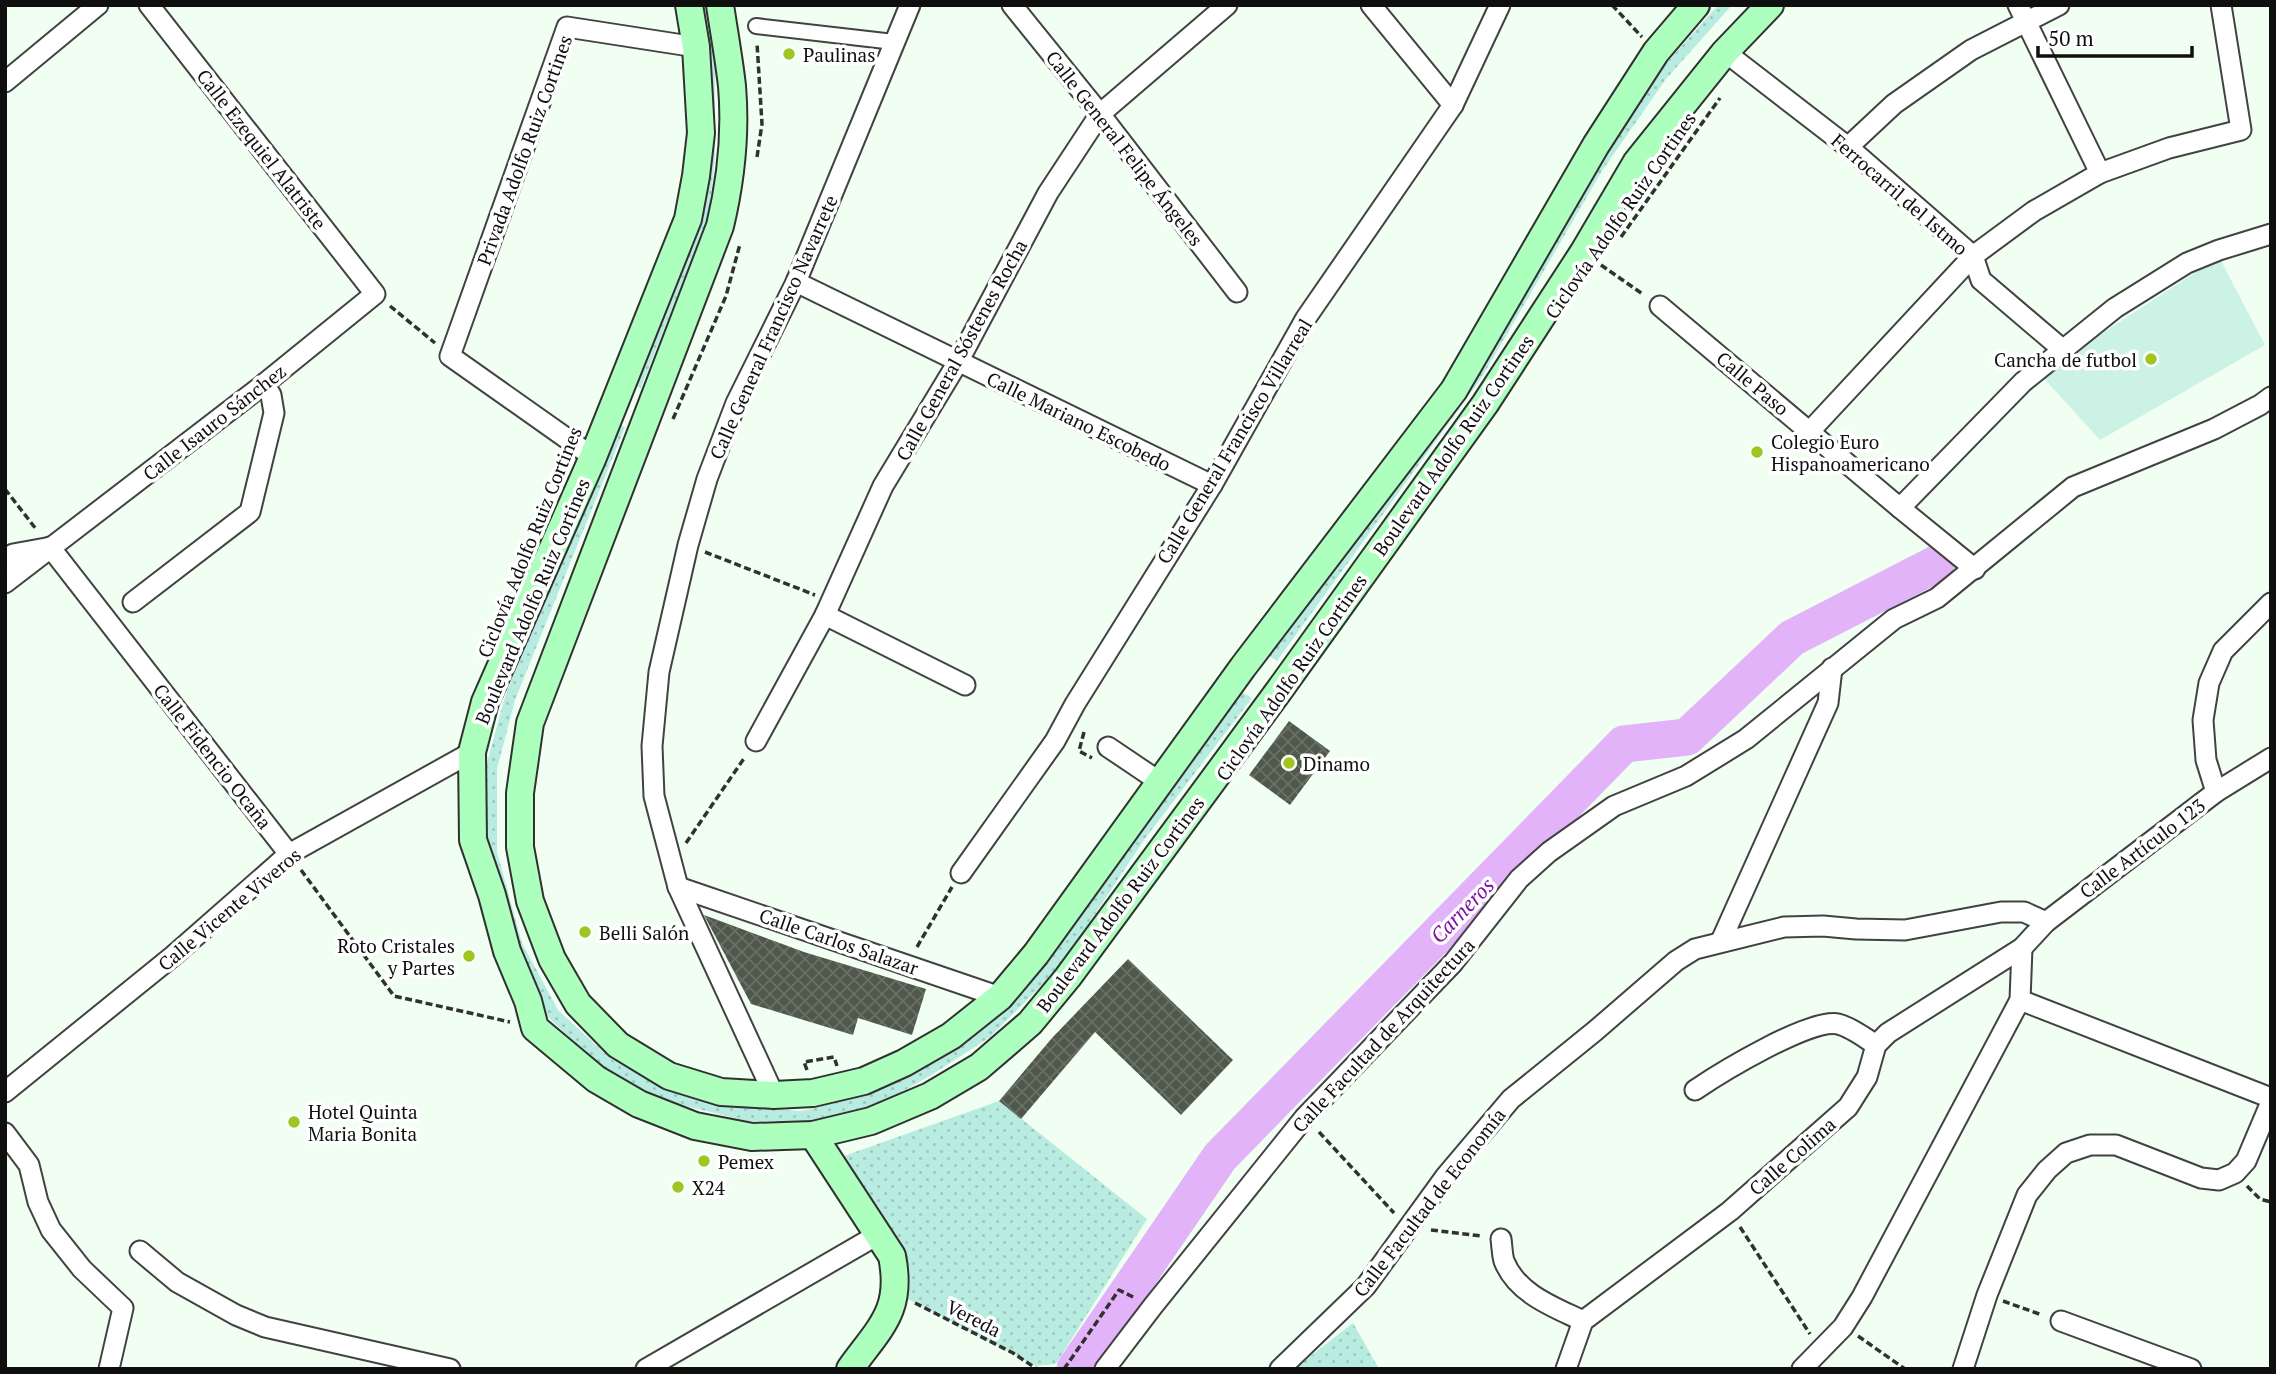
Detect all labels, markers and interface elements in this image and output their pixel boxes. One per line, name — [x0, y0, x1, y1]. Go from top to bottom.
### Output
scale bar — [2038, 14, 2192, 58]
text: 50 m — [2048, 24, 2094, 52]
street label: Privada Adolfo Ruiz Cortines — [471, 32, 577, 268]
place label: Paulinas — [803, 42, 875, 67]
street label: Calle General Felipe Ángeles — [1041, 45, 1209, 251]
marker: Paulinas — [781, 46, 797, 62]
street label: Calle Ezequiel Alatriste — [192, 64, 332, 234]
street label: Ciclovía Adolfo Ruiz Cortines — [1539, 107, 1701, 323]
street label: Ferrocarril del Istmo — [1826, 128, 1974, 260]
street label: Calle General Francisco Navarrete — [703, 191, 843, 463]
street label: Calle General Sóstenes Rocha — [890, 235, 1033, 465]
street label: Calle General Francisco Villarreal — [1151, 314, 1317, 568]
street label: Boulevard Adolfo Ruiz Cortines — [1367, 330, 1539, 560]
street label: Calle Paso — [1712, 345, 1794, 421]
place label: Cancha de futbol — [1994, 347, 2137, 372]
marker: Cancha de futbol — [2143, 351, 2159, 367]
street label: Calle Isauro Sánchez — [137, 358, 291, 486]
street label: Calle Mariano Escobedo — [983, 366, 1175, 476]
street label: Ciclovía Adolfo Ruiz Cortines — [471, 423, 587, 661]
place label: Colegio Euro Hispanoamericano — [1771, 429, 1930, 476]
marker: Colegio Euro Hispanoamericano — [1749, 444, 1765, 460]
street label: Boulevard Adolfo Ruiz Cortines — [469, 474, 595, 728]
street label: Ciclovía Adolfo Ruiz Cortines — [1210, 569, 1372, 785]
street label: Calle Fidencio Ocaña — [148, 678, 278, 834]
place label: Dinamo — [1303, 751, 1370, 776]
marker: Dinamo — [1281, 755, 1297, 771]
street label: Boulevard Adolfo Ruiz Cortines — [1030, 791, 1210, 1017]
street label: Calle Artículo 123 — [2074, 793, 2210, 903]
street label: Calle Vicente Viveros — [152, 842, 306, 976]
water label: Carneros — [1424, 871, 1500, 949]
street label: Calle Carlos Salazar — [756, 902, 923, 980]
place label: Belli Salón — [599, 920, 689, 945]
marker: Belli Salón — [577, 924, 593, 940]
street label: Calle Facultad de Arquitectura — [1286, 932, 1480, 1137]
place label: Roto Cristales y Partes — [337, 933, 455, 980]
marker: Roto Cristales y Partes — [461, 948, 477, 964]
place label: Hotel Quinta Maria Bonita — [308, 1099, 418, 1146]
street label: Calle Facultad de Economía — [1347, 1102, 1511, 1301]
street label: Calle Colima — [1743, 1111, 1841, 1201]
marker: Hotel Quinta Maria Bonita — [286, 1114, 302, 1130]
place label: Pemex — [718, 1149, 774, 1174]
marker: Pemex — [696, 1153, 712, 1169]
place label: X24 — [692, 1175, 726, 1200]
marker: X24 — [670, 1179, 686, 1195]
street label: Vereda — [943, 1294, 1006, 1342]

